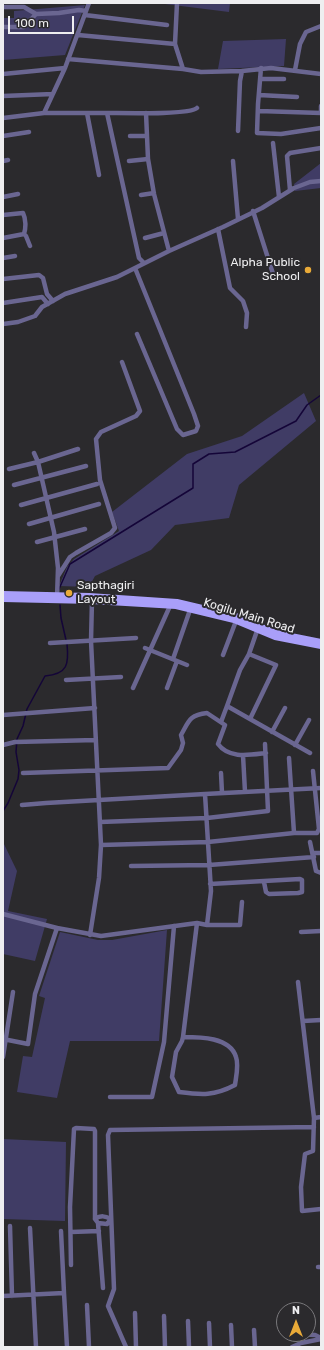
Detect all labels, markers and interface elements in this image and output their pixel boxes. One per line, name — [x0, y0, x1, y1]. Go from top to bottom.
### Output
scale bar — [10, 8, 76, 34]
text: 100 m — [15, 16, 49, 30]
place label: Alpha Public School — [231, 256, 300, 284]
marker: Alpha Public School — [303, 265, 313, 275]
place label: Sapthagiri Layout — [77, 579, 134, 607]
marker: Sapthagiri Layout — [64, 588, 74, 598]
street label: Kogilu Main Road — [202, 595, 296, 637]
north arrow — [276, 1302, 316, 1342]
text: N — [292, 1304, 300, 1317]

